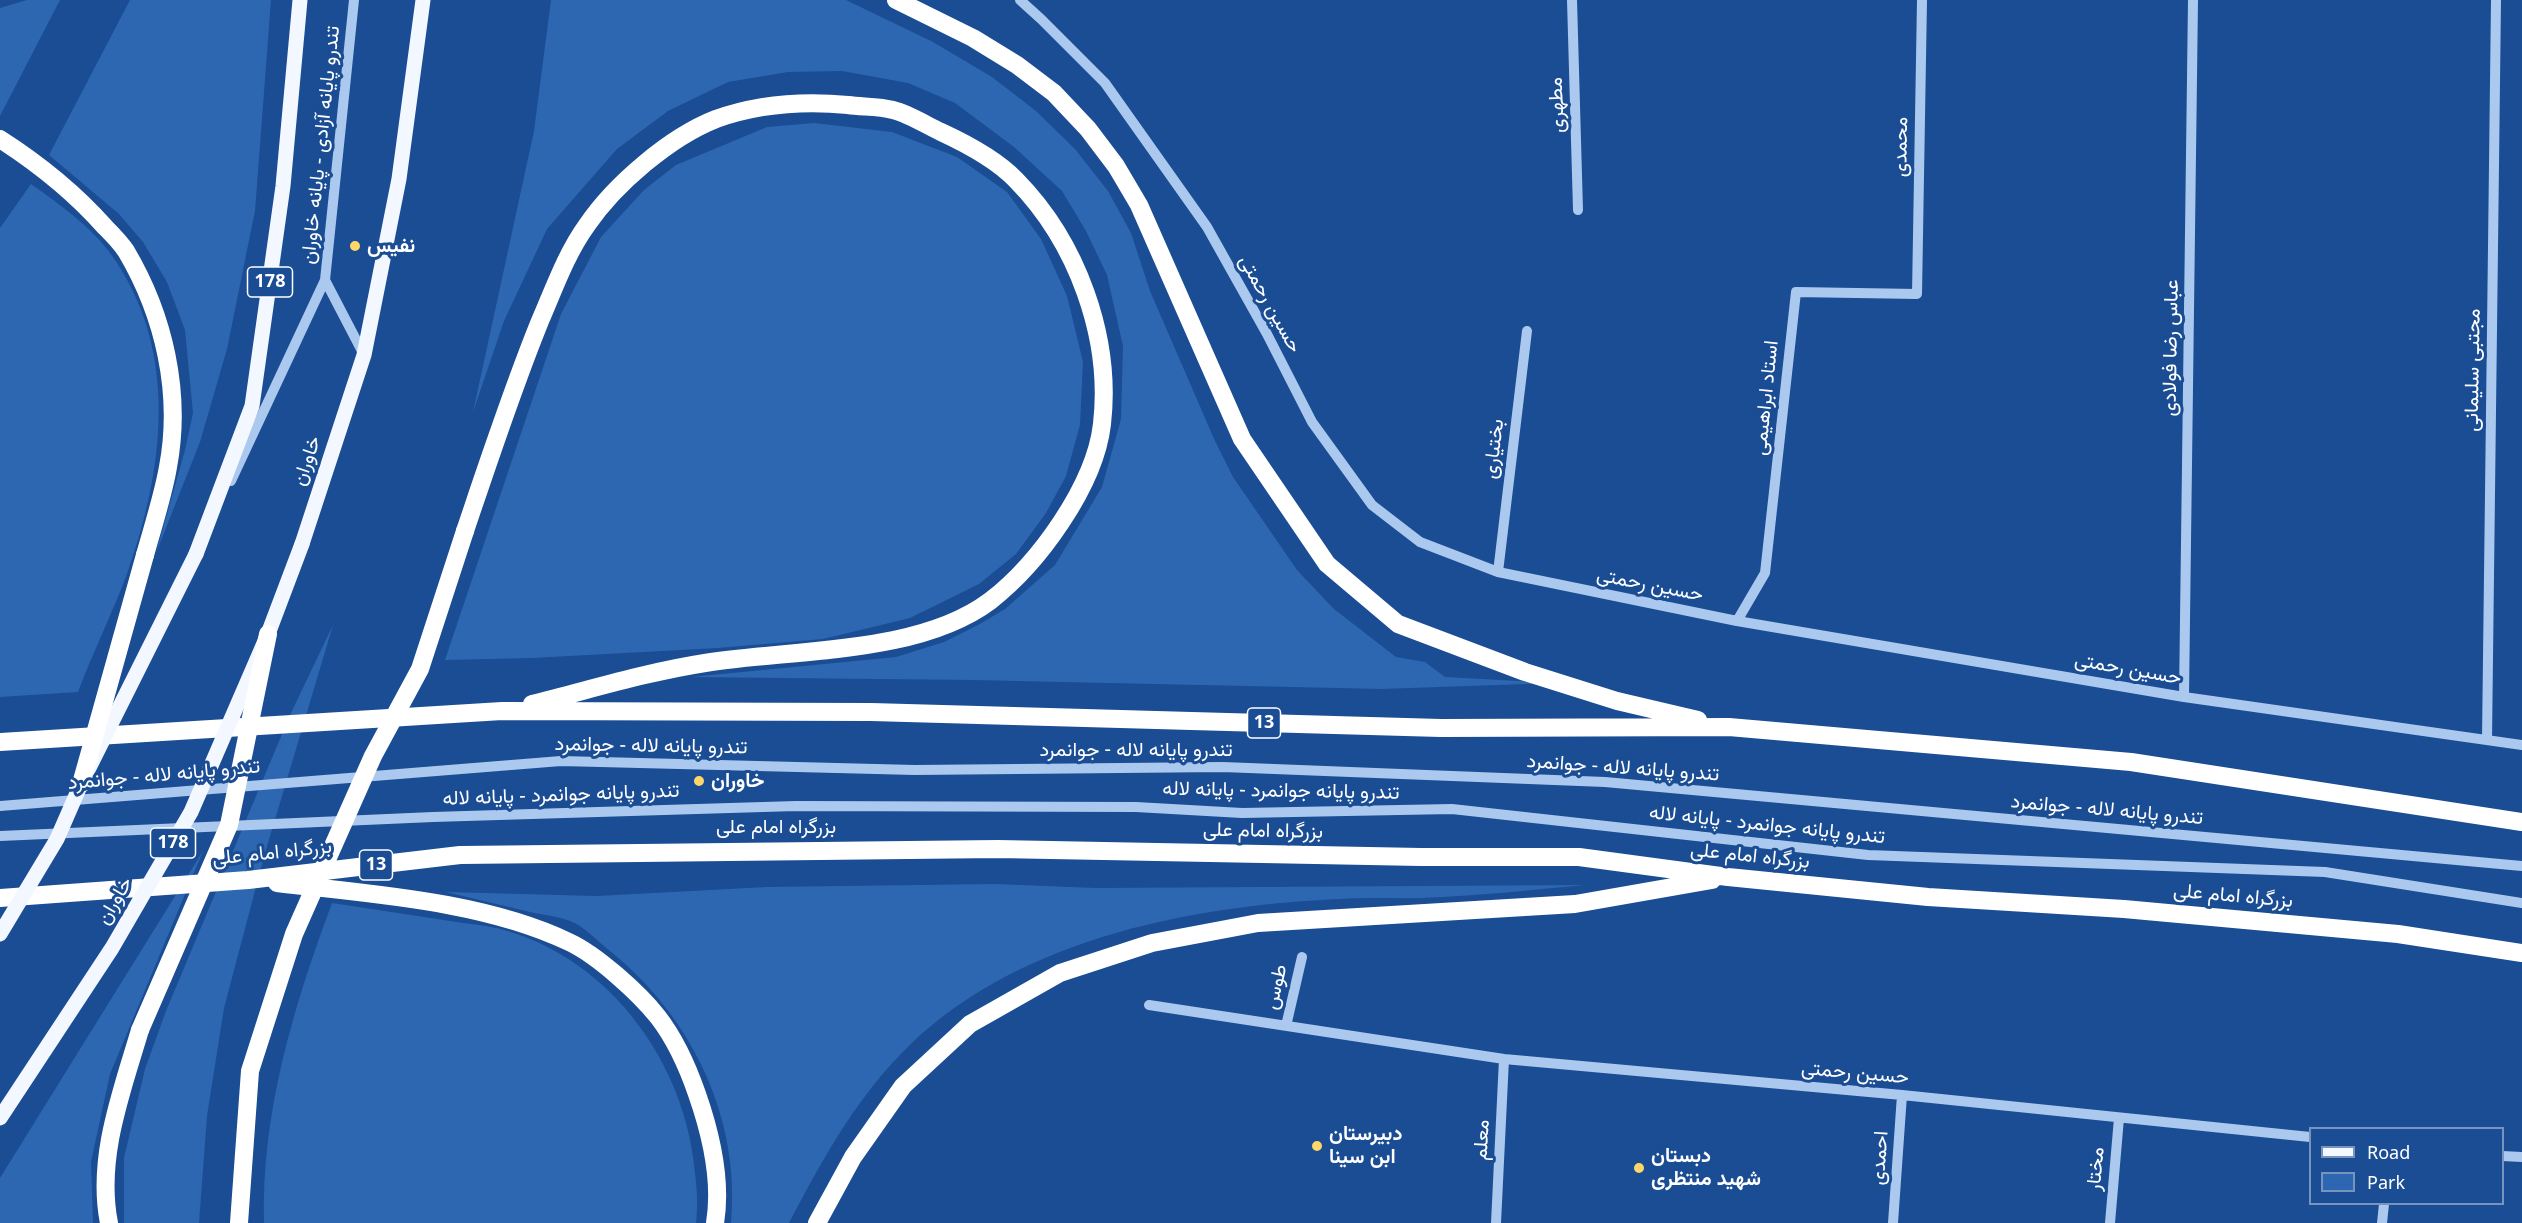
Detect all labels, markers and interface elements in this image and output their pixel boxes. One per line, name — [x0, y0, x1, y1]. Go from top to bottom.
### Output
street label: تندرو پایانه آزادی - پایانه خاوران — [297, 25, 345, 265]
street label: مطهری — [1544, 77, 1570, 133]
street label: محمدی — [1888, 117, 1914, 177]
place label: نفیس — [367, 234, 415, 258]
marker: نفیس — [348, 239, 362, 253]
street label: حسین رحمتی — [1233, 251, 1307, 357]
road number: 178 — [248, 267, 292, 297]
street label: عباس رضا فولادی — [2158, 279, 2184, 417]
street label: مجتبی سلیمانی — [2460, 308, 2486, 432]
street label: استاد ابراهیمی — [1748, 339, 1784, 457]
street label: بختیاری — [1478, 418, 1510, 480]
street label: خاوران — [287, 433, 327, 489]
street label: حسین رحمتی — [1595, 563, 1705, 607]
street label: حسین رحمتی — [2073, 648, 2183, 690]
road number: 13 — [1248, 708, 1280, 738]
street label: تندرو پایانه لاله - جوانمرد — [554, 732, 748, 760]
street label: تندرو پایانه لاله - جوانمرد — [1039, 738, 1233, 762]
street label: تندرو پایانه لاله - جوانمرد — [1526, 749, 1720, 787]
street label: تندرو پایانه لاله - جوانمرد — [67, 755, 261, 795]
place label: خاوران — [711, 769, 764, 793]
marker: خاوران — [692, 774, 706, 788]
street label: تندرو پایانه جوانمرد - پایانه لاله — [1162, 777, 1400, 805]
street label: تندرو پایانه جوانمرد - پایانه لاله — [442, 779, 680, 811]
street label: تندرو پایانه لاله - جوانمرد — [2010, 790, 2204, 830]
street label: تندرو پایانه جوانمرد - پایانه لاله — [1648, 801, 1886, 849]
street label: بزرگراه امام علی — [716, 815, 836, 839]
street label: بزرگراه امام علی — [1203, 818, 1323, 844]
road number: 178 — [150, 828, 195, 858]
street label: بزرگراه امام علی — [211, 835, 333, 871]
street label: بزرگراه امام علی — [1689, 838, 1811, 874]
road number: 13 — [360, 850, 392, 880]
street label: خاوران — [92, 873, 138, 929]
street label: بزرگراه امام علی — [2172, 879, 2294, 913]
street label: طوس — [1259, 962, 1293, 1012]
street label: حسین رحمتی — [1800, 1056, 1910, 1090]
street label: معلم — [1469, 1119, 1495, 1161]
place label: دبیرستان ابن سینا — [1329, 1122, 1402, 1169]
legend — [2309, 1127, 2504, 1205]
street label: احمدی — [1866, 1130, 1894, 1186]
marker: دبیرستان ابن سینا — [1310, 1139, 1324, 1153]
text: Road — [2367, 1140, 2410, 1164]
place label: دبستان شهید منتظری — [1651, 1144, 1761, 1191]
street label: مختار — [2082, 1146, 2110, 1192]
marker: دبستان شهید منتظری — [1632, 1161, 1646, 1175]
text: Park — [2367, 1170, 2405, 1194]

